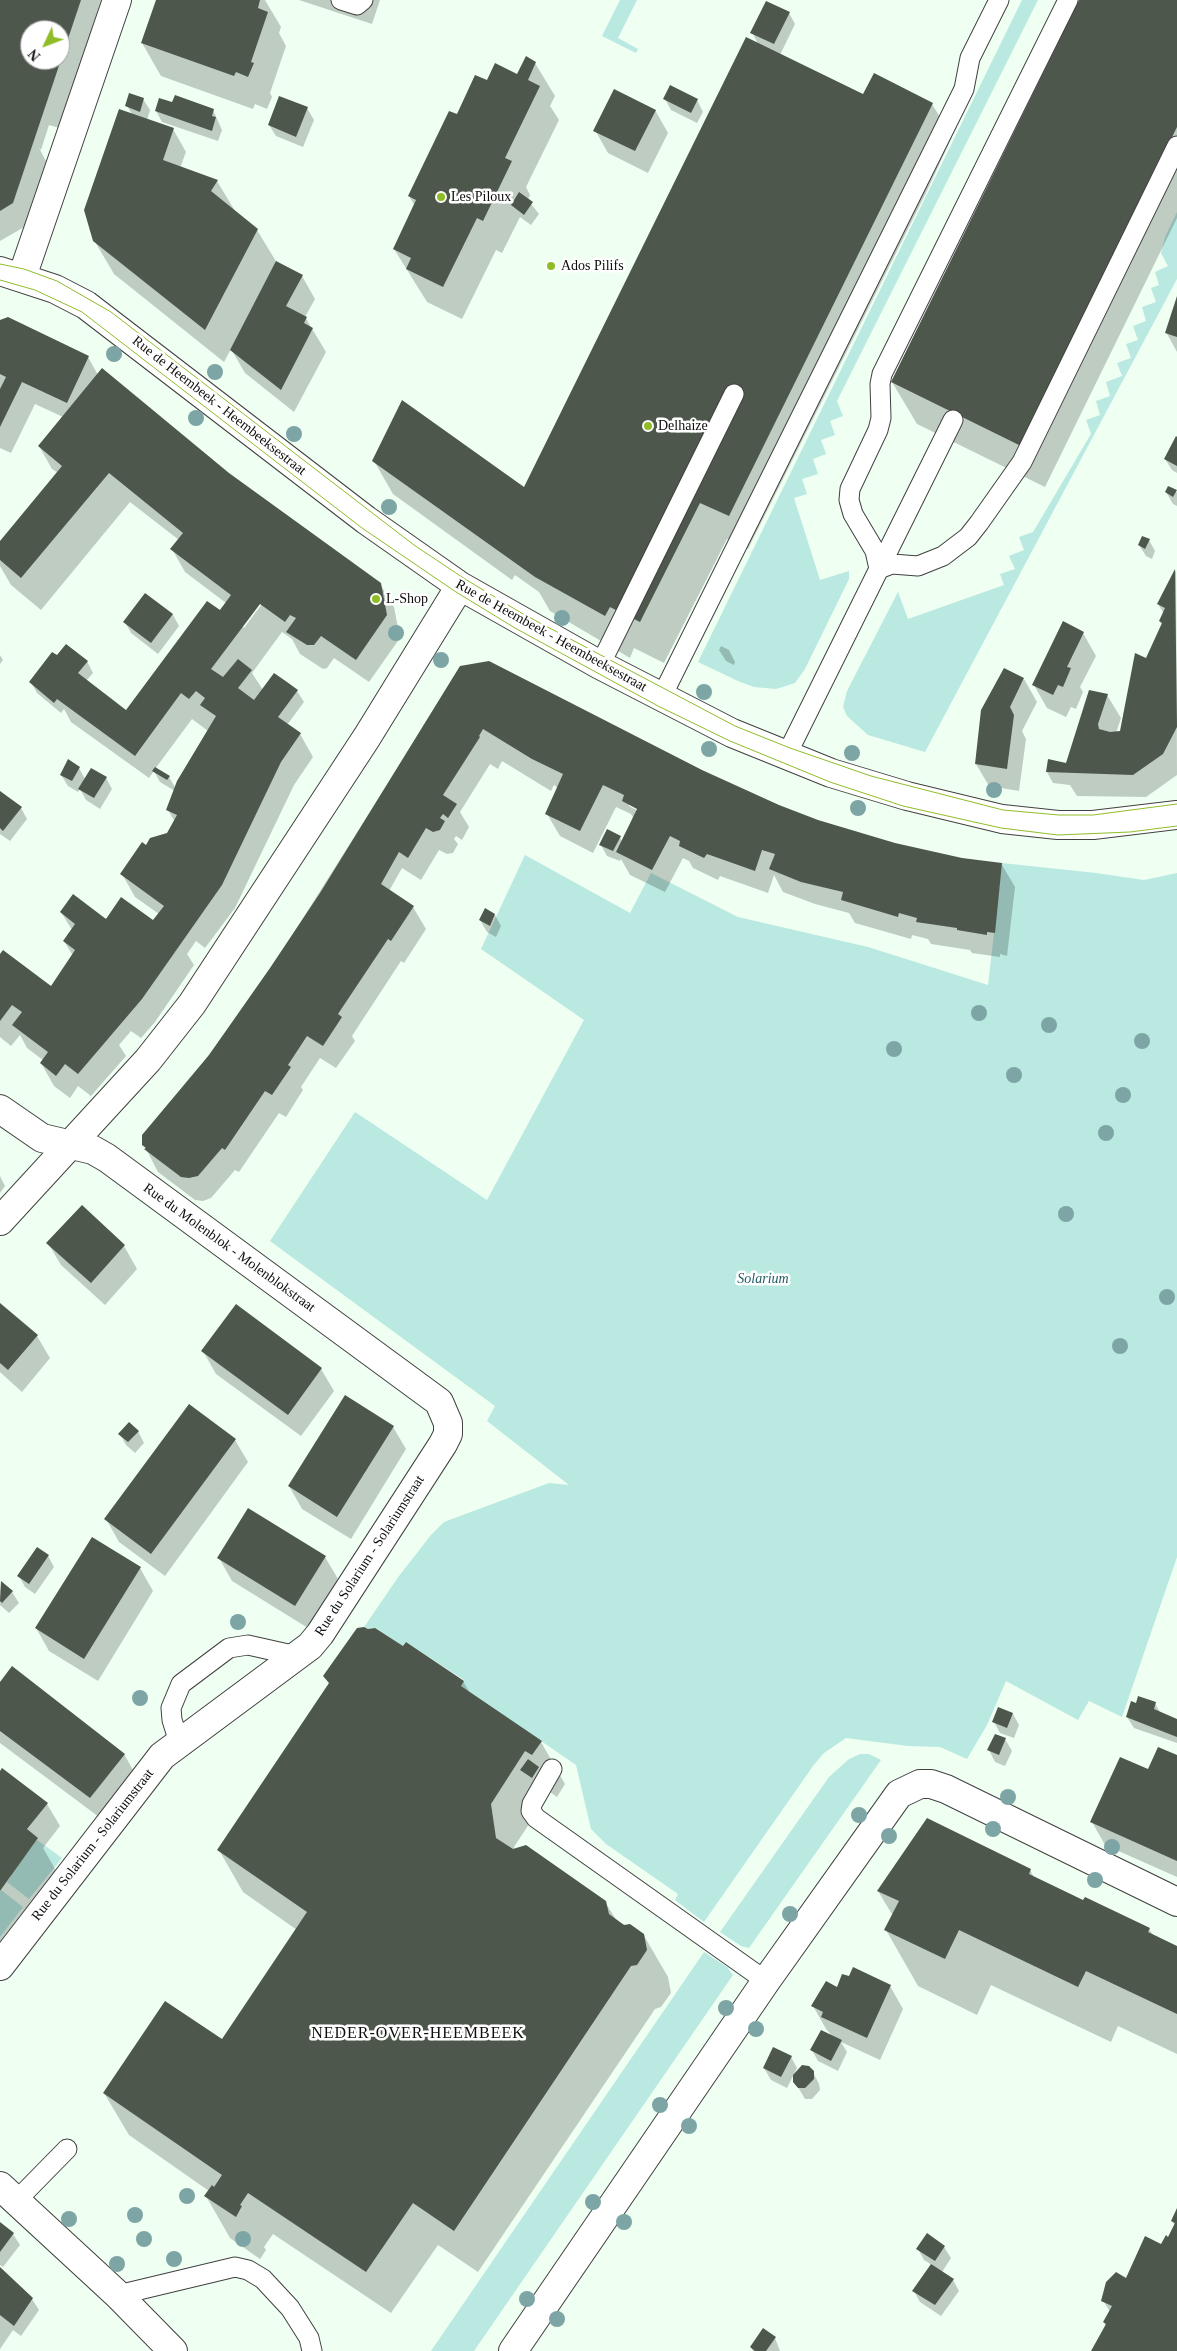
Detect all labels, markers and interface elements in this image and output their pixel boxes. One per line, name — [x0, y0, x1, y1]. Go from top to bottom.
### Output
north arrow — [20, 20, 70, 70]
text: N — [25, 46, 43, 64]
place label: Les Piloux — [451, 189, 511, 205]
marker: Les Piloux — [435, 191, 447, 203]
place label: Ados Pilifs — [561, 258, 624, 274]
marker: Ados Pilifs — [545, 260, 557, 272]
street label: Rue de Heembeek - Heembeeksestraat — [129, 333, 309, 479]
place label: Delhaize — [658, 418, 708, 434]
marker: Delhaize — [642, 420, 654, 432]
street label: Rue de Heembeek - Heembeeksestraat — [452, 576, 650, 696]
place label: L-Shop — [386, 591, 428, 607]
marker: L-Shop — [370, 593, 382, 605]
street label: Rue du Molenblok - Molenblokstraat — [140, 1180, 318, 1316]
park label: Solarium — [737, 1271, 789, 1287]
street label: Rue du Solarium - Solariumstraat — [312, 1473, 428, 1639]
street label: Rue du Solarium - Solariumstraat — [28, 1766, 158, 1924]
district label: NEDER-OVER-HEEMBEEK — [309, 2024, 527, 2044]

